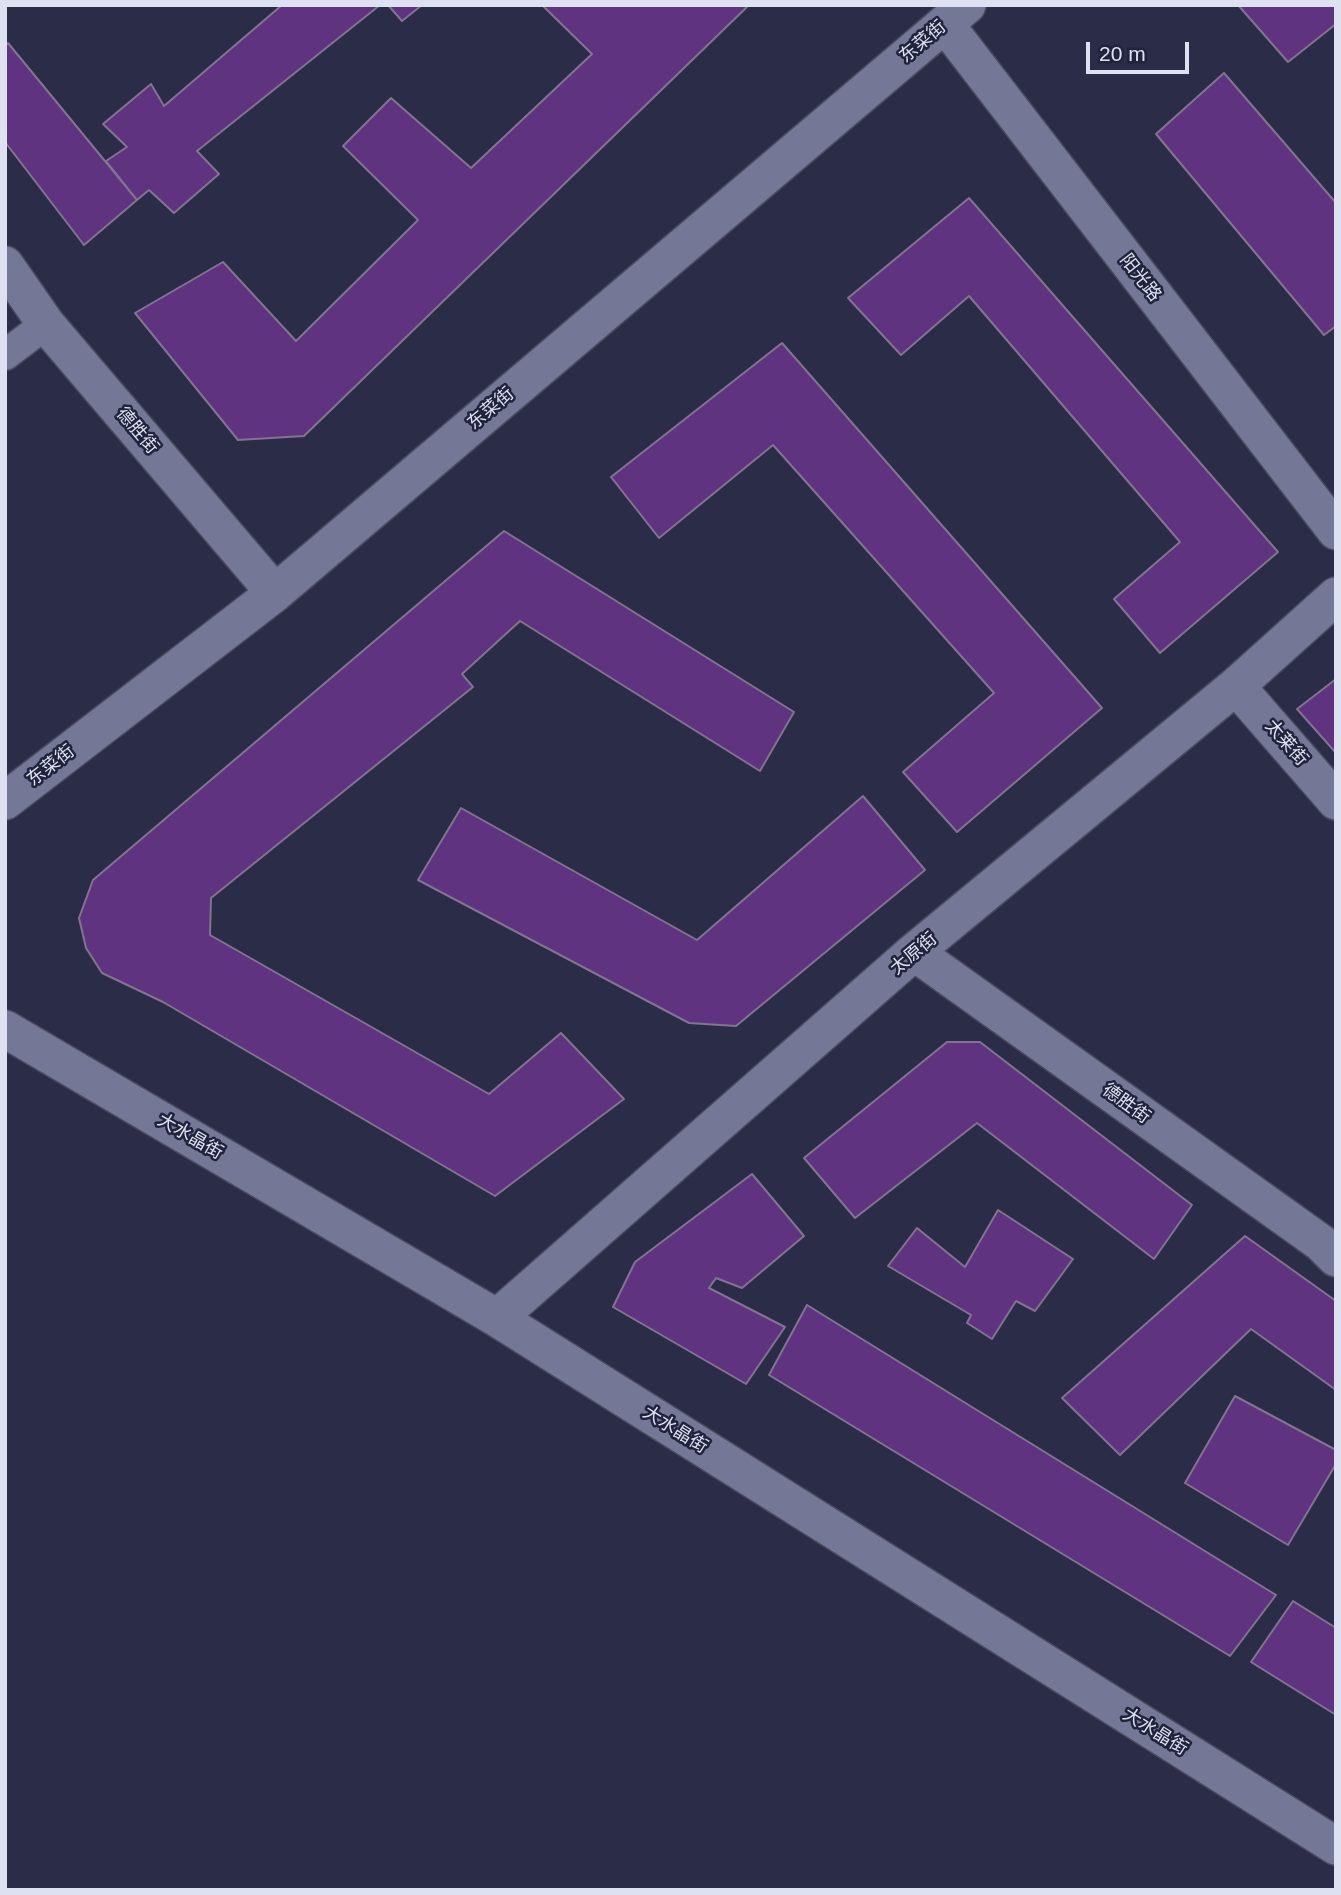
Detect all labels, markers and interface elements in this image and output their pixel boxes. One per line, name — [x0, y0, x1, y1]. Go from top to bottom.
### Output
street label: 东菜街 — [895, 16, 951, 68]
scale bar — [1089, 28, 1192, 72]
text: 20 m — [1099, 42, 1146, 65]
street label: 阳光路 — [1115, 250, 1165, 306]
street label: 东菜街 — [463, 383, 519, 435]
street label: 德胜街 — [111, 403, 163, 459]
street label: 太莱街 — [1260, 716, 1312, 770]
street label: 东菜街 — [23, 741, 79, 791]
street label: 太原街 — [886, 928, 942, 980]
street label: 德胜街 — [1098, 1079, 1154, 1129]
street label: 大水晶街 — [153, 1110, 227, 1164]
street label: 大水晶街 — [639, 1402, 711, 1458]
street label: 大水晶街 — [1119, 1704, 1191, 1760]

